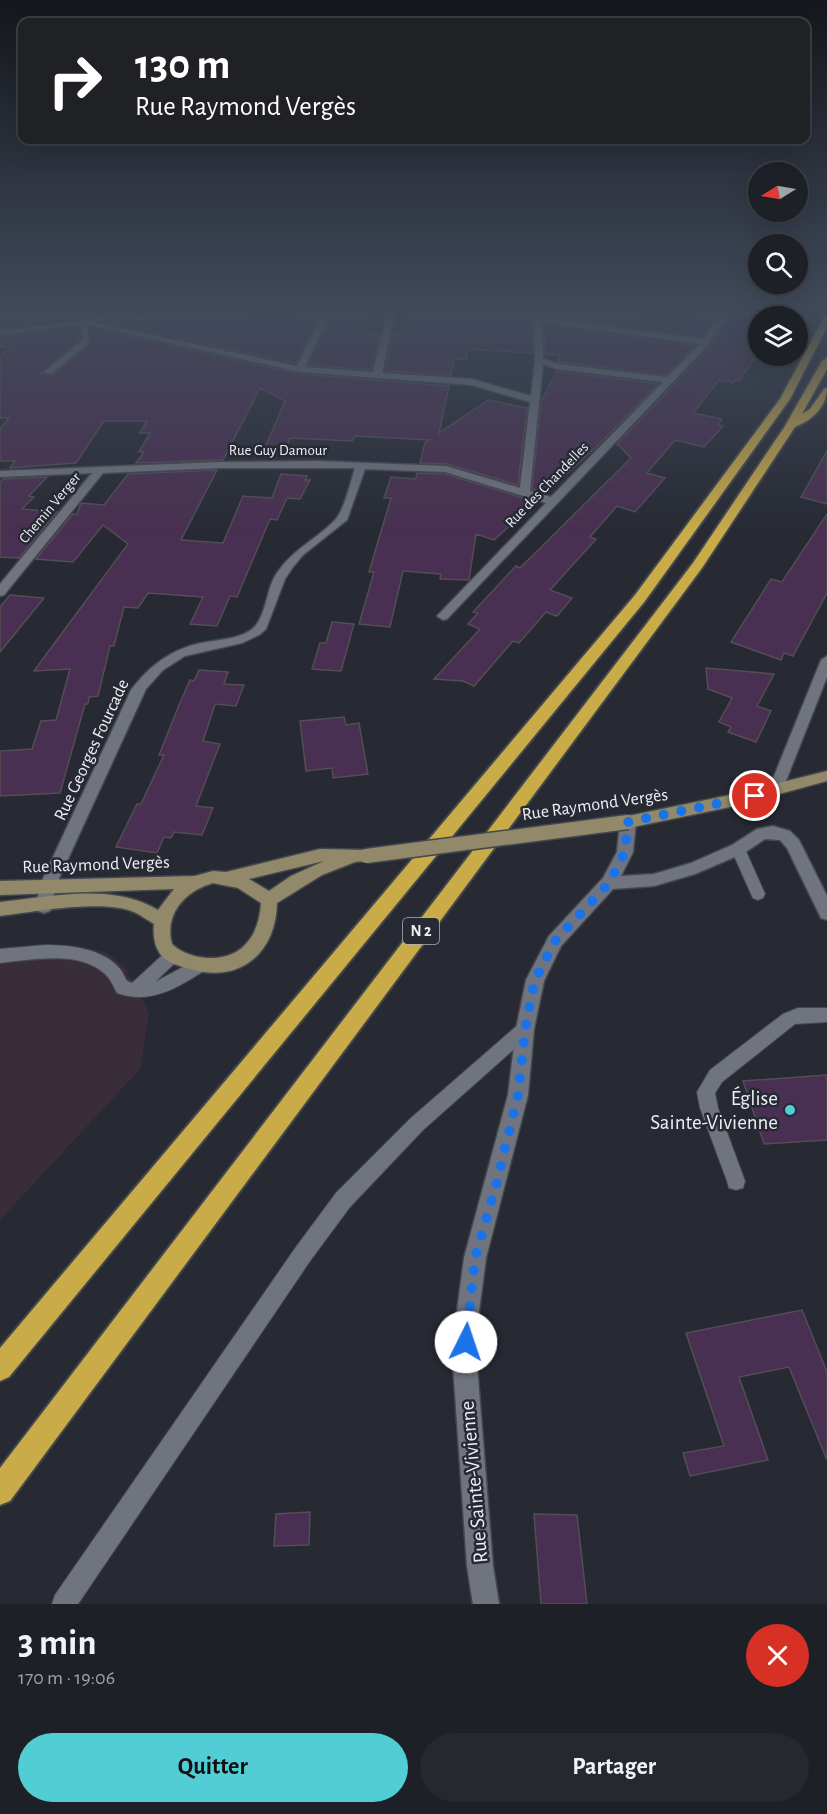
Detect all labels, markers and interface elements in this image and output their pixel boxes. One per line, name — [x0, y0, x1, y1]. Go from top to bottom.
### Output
icon: right — [36, 42, 114, 120]
text: 130 m — [135, 44, 230, 86]
text: Rue Raymond Vergès — [135, 93, 356, 120]
north arrow — [748, 162, 808, 222]
map controls — [748, 162, 808, 366]
button: search — [748, 234, 808, 294]
button: layers — [748, 306, 808, 366]
street label: Rue des Chandelles — [503, 439, 591, 531]
street label: Rue Guy Damour — [229, 443, 327, 458]
street label: Chemin Verger — [16, 470, 84, 546]
street label: Rue Georges Fourcade — [51, 677, 133, 823]
pin — [729, 770, 780, 821]
icon: arrive — [738, 779, 771, 812]
street label: Rue Raymond Vergès — [521, 786, 669, 824]
street label: Rue Raymond Vergès — [22, 853, 170, 877]
road number: N 2 — [403, 918, 439, 944]
place label: Église Sainte-Vivienne — [650, 1086, 778, 1133]
marker: Église Sainte-Vivienne — [783, 1103, 797, 1117]
position arrow — [434, 1310, 498, 1374]
street label: Rue Sainte-Vivienne — [456, 1400, 492, 1564]
button: close — [746, 1624, 809, 1687]
text: 3 min — [18, 1625, 96, 1661]
text: 170 m · 19:06 — [18, 1668, 115, 1688]
button: Quitter — [18, 1733, 408, 1802]
button: Partager — [420, 1733, 809, 1802]

